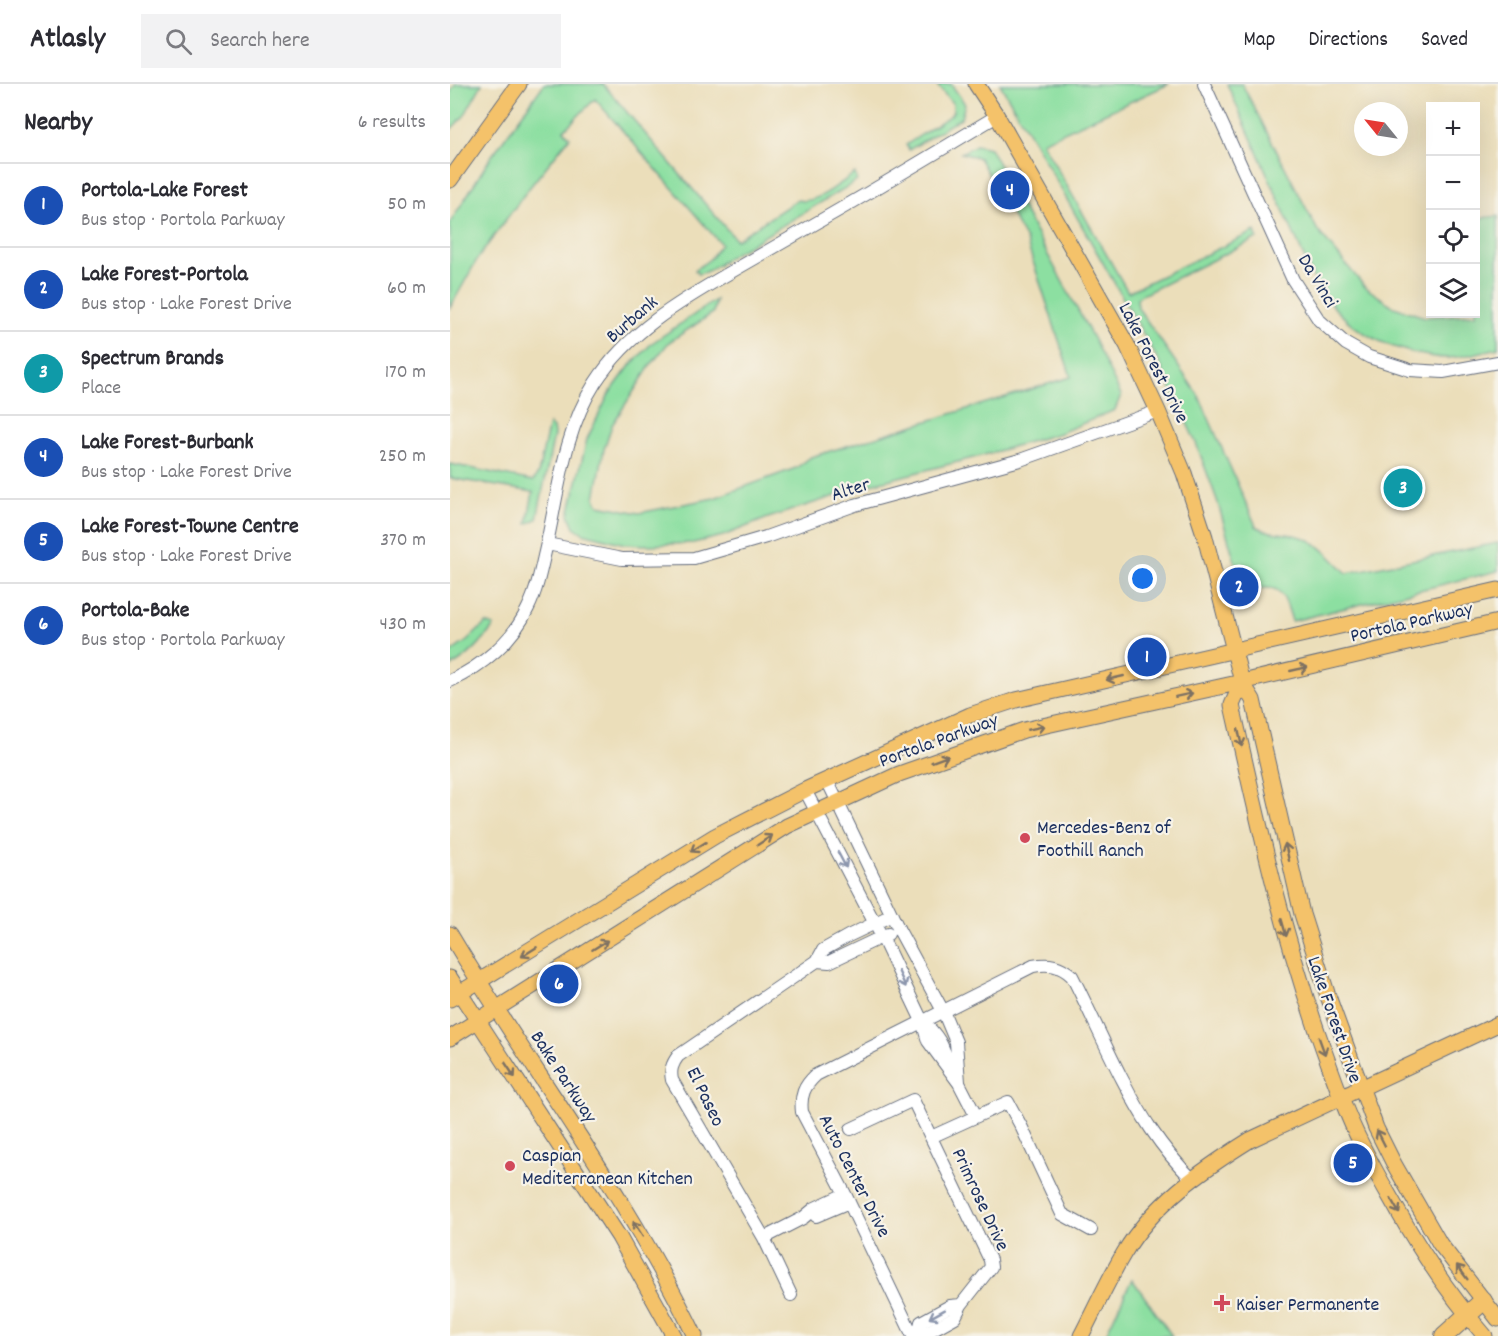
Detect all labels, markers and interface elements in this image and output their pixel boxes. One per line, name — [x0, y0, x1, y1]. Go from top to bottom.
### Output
search box — [141, 14, 561, 68]
text: Atlasly — [30, 21, 105, 61]
icon: search — [162, 25, 195, 58]
text: Search here — [210, 26, 310, 57]
text: Map — [1244, 26, 1275, 56]
text: Directions — [1308, 26, 1388, 56]
text: Saved — [1421, 26, 1468, 56]
north arrow — [1354, 102, 1408, 156]
map controls — [1426, 102, 1480, 318]
button: + — [1426, 102, 1480, 156]
text: Nearby — [24, 105, 92, 142]
text: 6 results — [358, 109, 426, 137]
button: − — [1426, 156, 1480, 210]
pin: 4 — [990, 168, 1030, 212]
text: Portola-Lake Forest — [81, 176, 248, 207]
text: 1 — [41, 191, 46, 219]
text: 50 m — [388, 191, 426, 219]
text: Bus stop · Portola Parkway — [81, 207, 285, 235]
button: locate — [1426, 210, 1480, 264]
street label: Da Vinci — [1289, 249, 1344, 314]
text: Lake Forest-Portola — [81, 260, 248, 291]
button: layers — [1426, 264, 1480, 318]
text: 2 — [39, 275, 48, 303]
text: 60 m — [387, 275, 426, 303]
street label: Burbank — [601, 290, 665, 351]
text: Bus stop · Lake Forest Drive — [81, 291, 292, 319]
street label: Lake Forest Drive — [1110, 298, 1195, 429]
text: Spectrum Brands — [81, 344, 224, 375]
text: 3 — [39, 359, 48, 387]
text: 170 m — [385, 359, 426, 387]
text: Place — [81, 375, 121, 403]
text: Lake Forest-Burbank — [81, 428, 254, 459]
text: 4 — [39, 443, 48, 471]
text: 250 m — [379, 443, 426, 471]
text: Bus stop · Lake Forest Drive — [81, 459, 292, 487]
pin: 3 — [1384, 466, 1422, 510]
street label: Alter — [828, 472, 874, 510]
text: Lake Forest-Towne Centre — [81, 512, 299, 543]
text: 5 — [39, 527, 48, 555]
text: 370 m — [380, 527, 426, 555]
text: Bus stop · Lake Forest Drive — [81, 543, 292, 571]
your location — [1128, 564, 1157, 593]
pin: 2 — [1220, 564, 1258, 610]
text: Portola-Bake — [81, 596, 189, 627]
street label: Portola Parkway — [1348, 596, 1477, 652]
text: 6 — [39, 611, 48, 639]
text: 430 m — [380, 611, 426, 639]
text: Bus stop · Portola Parkway — [81, 627, 285, 655]
pin: 1 — [1128, 634, 1166, 680]
one-way arrow — [1289, 663, 1309, 674]
one-way arrow — [1106, 673, 1125, 684]
one-way arrow — [1174, 689, 1193, 700]
street label: Portola Parkway — [876, 707, 1003, 776]
one-way arrow — [1026, 721, 1045, 733]
one-way arrow — [1234, 728, 1246, 747]
one-way arrow — [930, 753, 948, 764]
place label: Mercedes-Benz of Foothill Ranch — [1037, 815, 1172, 866]
marker: Mercedes-Benz of Foothill Ranch — [1018, 831, 1032, 845]
one-way arrow — [756, 834, 773, 847]
one-way arrow — [689, 841, 706, 854]
one-way arrow — [1281, 843, 1292, 863]
one-way arrow — [836, 851, 848, 868]
one-way arrow — [1279, 918, 1290, 937]
one-way arrow — [591, 938, 608, 950]
one-way arrow — [521, 947, 538, 959]
street label: Lake Forest Drive — [1298, 953, 1368, 1087]
pin: 6 — [540, 962, 578, 1006]
one-way arrow — [897, 969, 909, 987]
street label: Bake Parkway — [522, 1026, 603, 1130]
one-way arrow — [1318, 1036, 1329, 1055]
one-way arrow — [504, 1062, 516, 1078]
street label: El Paseo — [678, 1063, 731, 1132]
street label: Auto Center Drive — [810, 1110, 897, 1243]
one-way arrow — [1375, 1129, 1386, 1147]
pin: 5 — [1334, 1140, 1372, 1186]
place label: Caspian Mediterranean Kitchen — [522, 1143, 693, 1194]
street label: Primrose Drive — [943, 1144, 1015, 1256]
marker: Caspian Mediterranean Kitchen — [503, 1159, 517, 1173]
one-way arrow — [1389, 1197, 1401, 1214]
one-way arrow — [631, 1221, 643, 1238]
one-way arrow — [1455, 1265, 1468, 1281]
place label: Kaiser Permanente — [1236, 1292, 1380, 1320]
marker: Kaiser Permanente — [1213, 1294, 1231, 1312]
one-way arrow — [929, 1308, 946, 1320]

